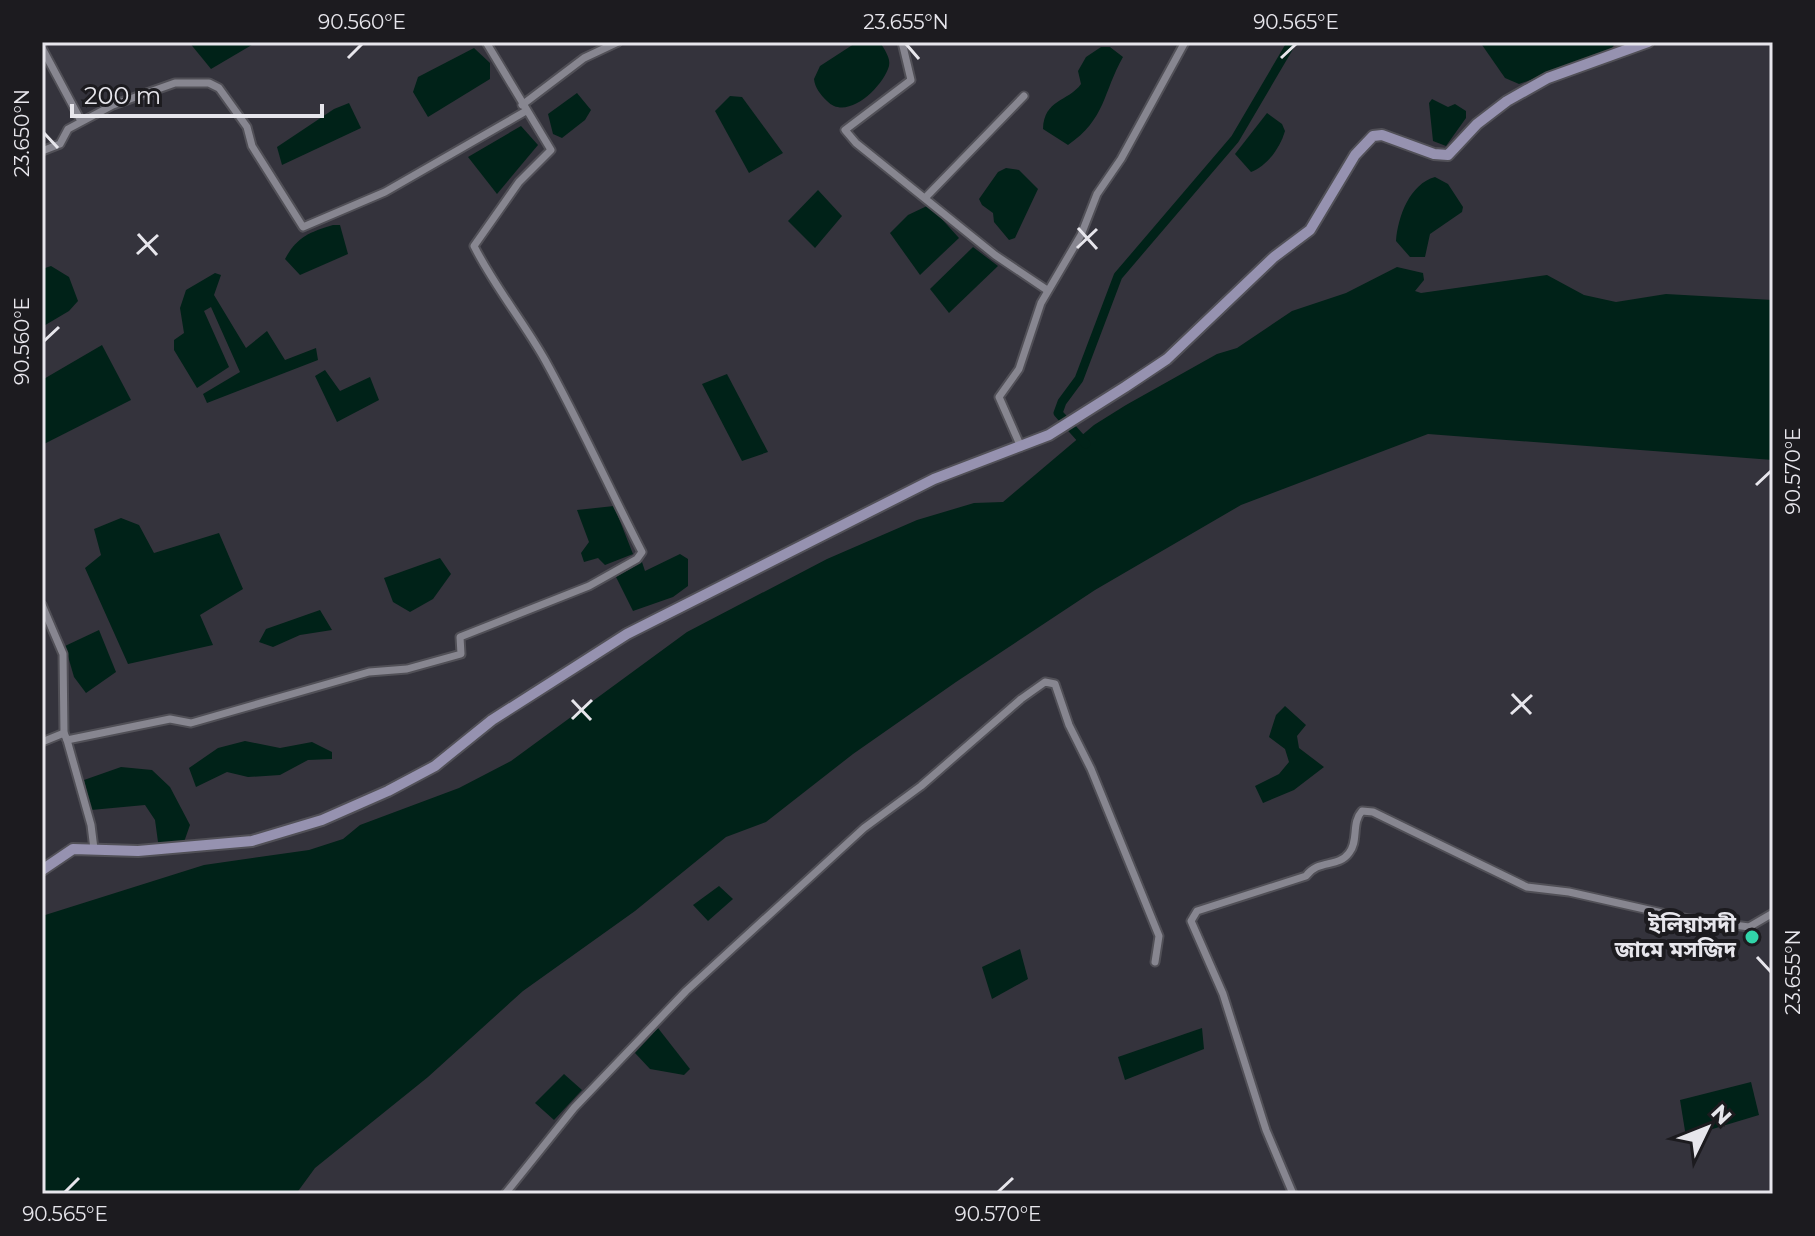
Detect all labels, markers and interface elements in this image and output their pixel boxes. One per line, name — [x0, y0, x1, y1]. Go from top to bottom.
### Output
text: 90.560°E — [318, 10, 406, 34]
text: 23.655°N — [863, 10, 949, 34]
text: 90.565°E — [1253, 10, 1339, 34]
scale bar — [72, 68, 322, 118]
text: 200 m — [84, 81, 161, 110]
text: 23.650°N — [10, 89, 34, 177]
text: 90.560°E — [10, 297, 34, 385]
text: 90.570°E — [1781, 428, 1805, 514]
place label: ইলিয়াসদী জামে মসজিদ — [1614, 911, 1737, 963]
marker: ইলিয়াসদী জামে মসজিদ — [1743, 928, 1761, 946]
text: 23.655°N — [1781, 929, 1805, 1015]
north arrow — [1667, 1088, 1747, 1168]
text: N — [1705, 1099, 1737, 1130]
text: 90.565°E — [22, 1202, 108, 1226]
text: 90.570°E — [955, 1202, 1041, 1226]

